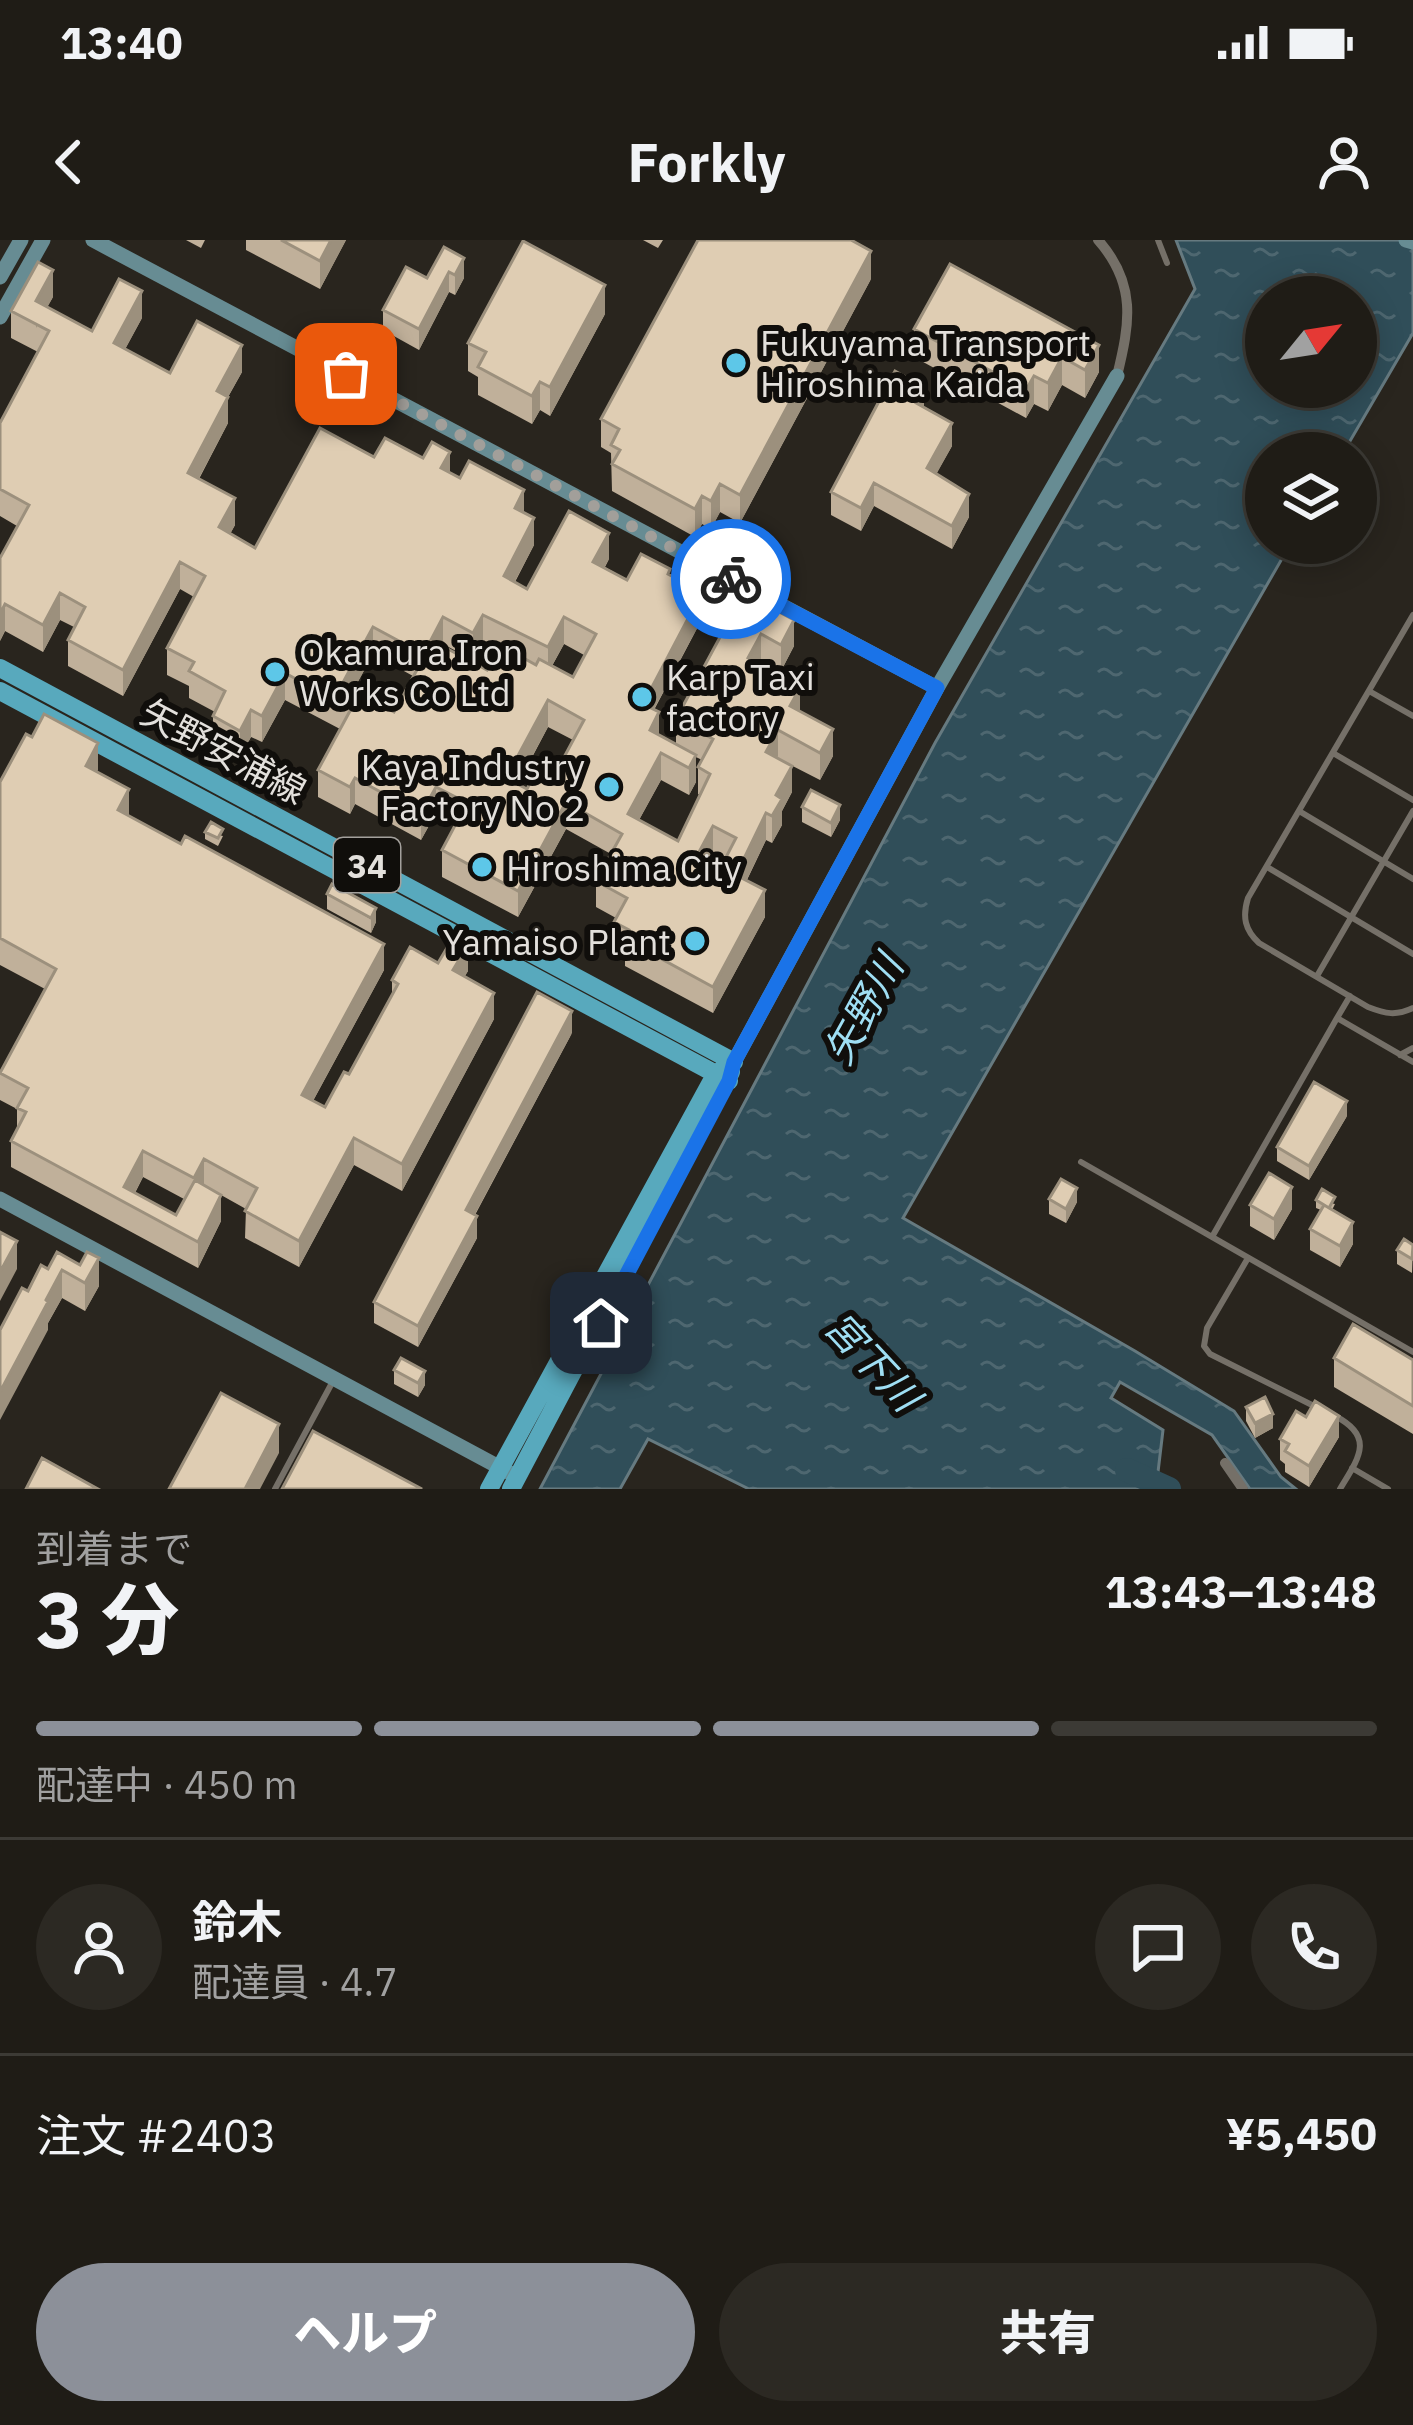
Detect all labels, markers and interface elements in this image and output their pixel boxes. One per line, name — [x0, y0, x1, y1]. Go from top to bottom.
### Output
text: 13:40 — [60, 13, 183, 71]
text: Forkly — [627, 127, 786, 197]
icon: back — [36, 129, 102, 195]
icon: person — [1311, 129, 1377, 195]
north arrow — [1245, 276, 1377, 408]
map controls — [1245, 276, 1377, 564]
place label: Fukuyama Transport Hiroshima Kaida — [760, 319, 1091, 407]
pin — [295, 323, 397, 425]
icon: bag — [313, 341, 379, 407]
marker: Fukuyama Transport Hiroshima Kaida — [723, 350, 749, 376]
button: layers — [1245, 432, 1377, 564]
courier — [671, 519, 791, 639]
icon: bike — [698, 546, 764, 612]
place label: Okamura Iron Works Co Ltd — [299, 628, 523, 716]
place label: Karp Taxi factory — [666, 653, 815, 741]
marker: Okamura Iron Works Co Ltd — [262, 659, 288, 685]
marker: Karp Taxi factory — [629, 684, 655, 710]
street label: 矢野安浦線 — [133, 688, 315, 814]
place label: Kaya Industry Factory No 2 — [361, 743, 585, 831]
marker: Kaya Industry Factory No 2 — [596, 774, 622, 800]
road number: 34 — [334, 838, 400, 892]
place label: Hiroshima City — [506, 844, 742, 891]
marker: Hiroshima City — [469, 854, 495, 880]
place label: Yamaiso Plant — [442, 918, 671, 965]
marker: Yamaiso Plant — [682, 928, 708, 954]
water label: 矢野川 — [812, 942, 916, 1073]
pin — [550, 1272, 652, 1374]
icon: home — [568, 1290, 634, 1356]
water label: 宮下川 — [814, 1301, 934, 1424]
text: 到着まで — [36, 1523, 192, 1574]
text: 13:43–13:48 — [1105, 1562, 1377, 1620]
text: 3 分 — [36, 1568, 179, 1669]
text: 配達中 · 450 m — [36, 1759, 298, 1810]
button: person — [36, 1884, 162, 2010]
button: chat — [1095, 1884, 1221, 2010]
button: phone — [1251, 1884, 1377, 2010]
text: 鈴木 — [192, 1892, 282, 1950]
text: 配達員 · 4.7 — [192, 1956, 398, 2007]
text: ¥5,450 — [1226, 2104, 1377, 2162]
text: 注文 #2403 — [36, 2106, 277, 2164]
button: ヘルプ — [36, 2263, 695, 2401]
button: 共有 — [719, 2263, 1377, 2401]

